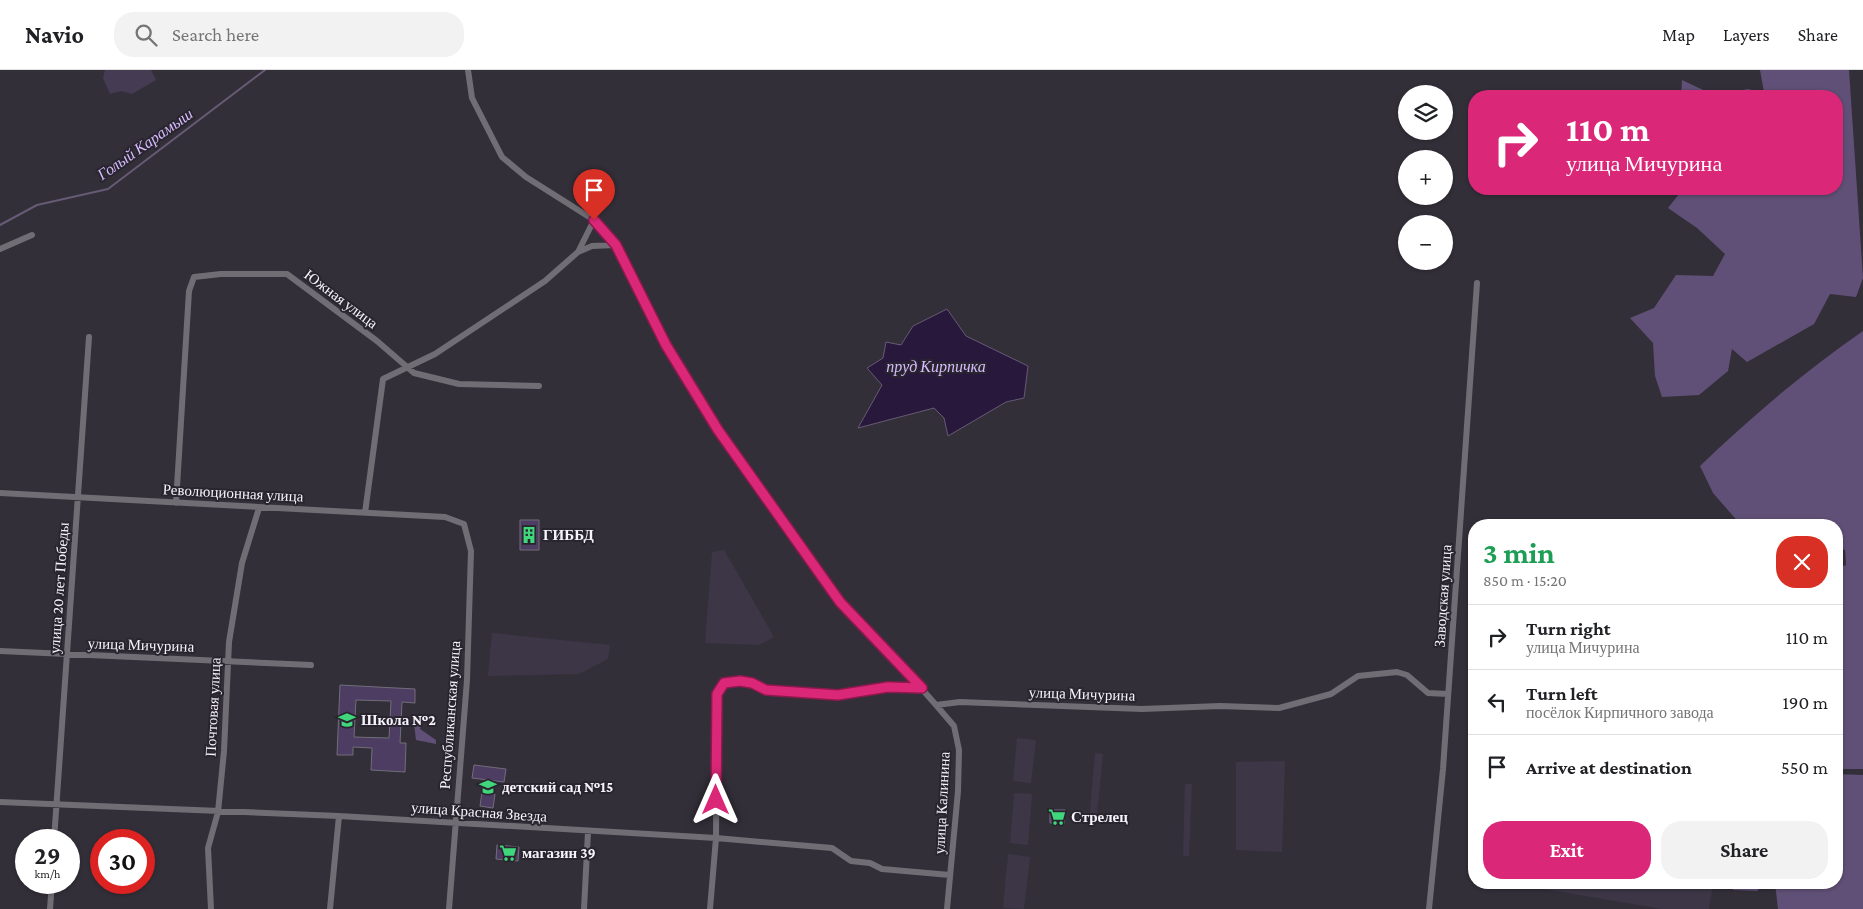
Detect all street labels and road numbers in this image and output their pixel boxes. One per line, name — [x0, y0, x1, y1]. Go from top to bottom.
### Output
street label: Южная улица — [301, 266, 381, 332]
street label: Революционная улица — [162, 481, 304, 505]
street label: улица 20 лет Победы — [46, 522, 72, 654]
street label: Заводская улица — [1431, 544, 1455, 648]
street label: улица Мичурина — [88, 635, 195, 655]
street label: Республиканская улица — [437, 640, 463, 790]
street label: Почтовая улица — [202, 656, 224, 757]
street label: улица Мичурина — [1029, 684, 1136, 704]
street label: улица Калинина — [931, 751, 953, 855]
street label: улица Красная Звезда — [410, 799, 548, 825]

